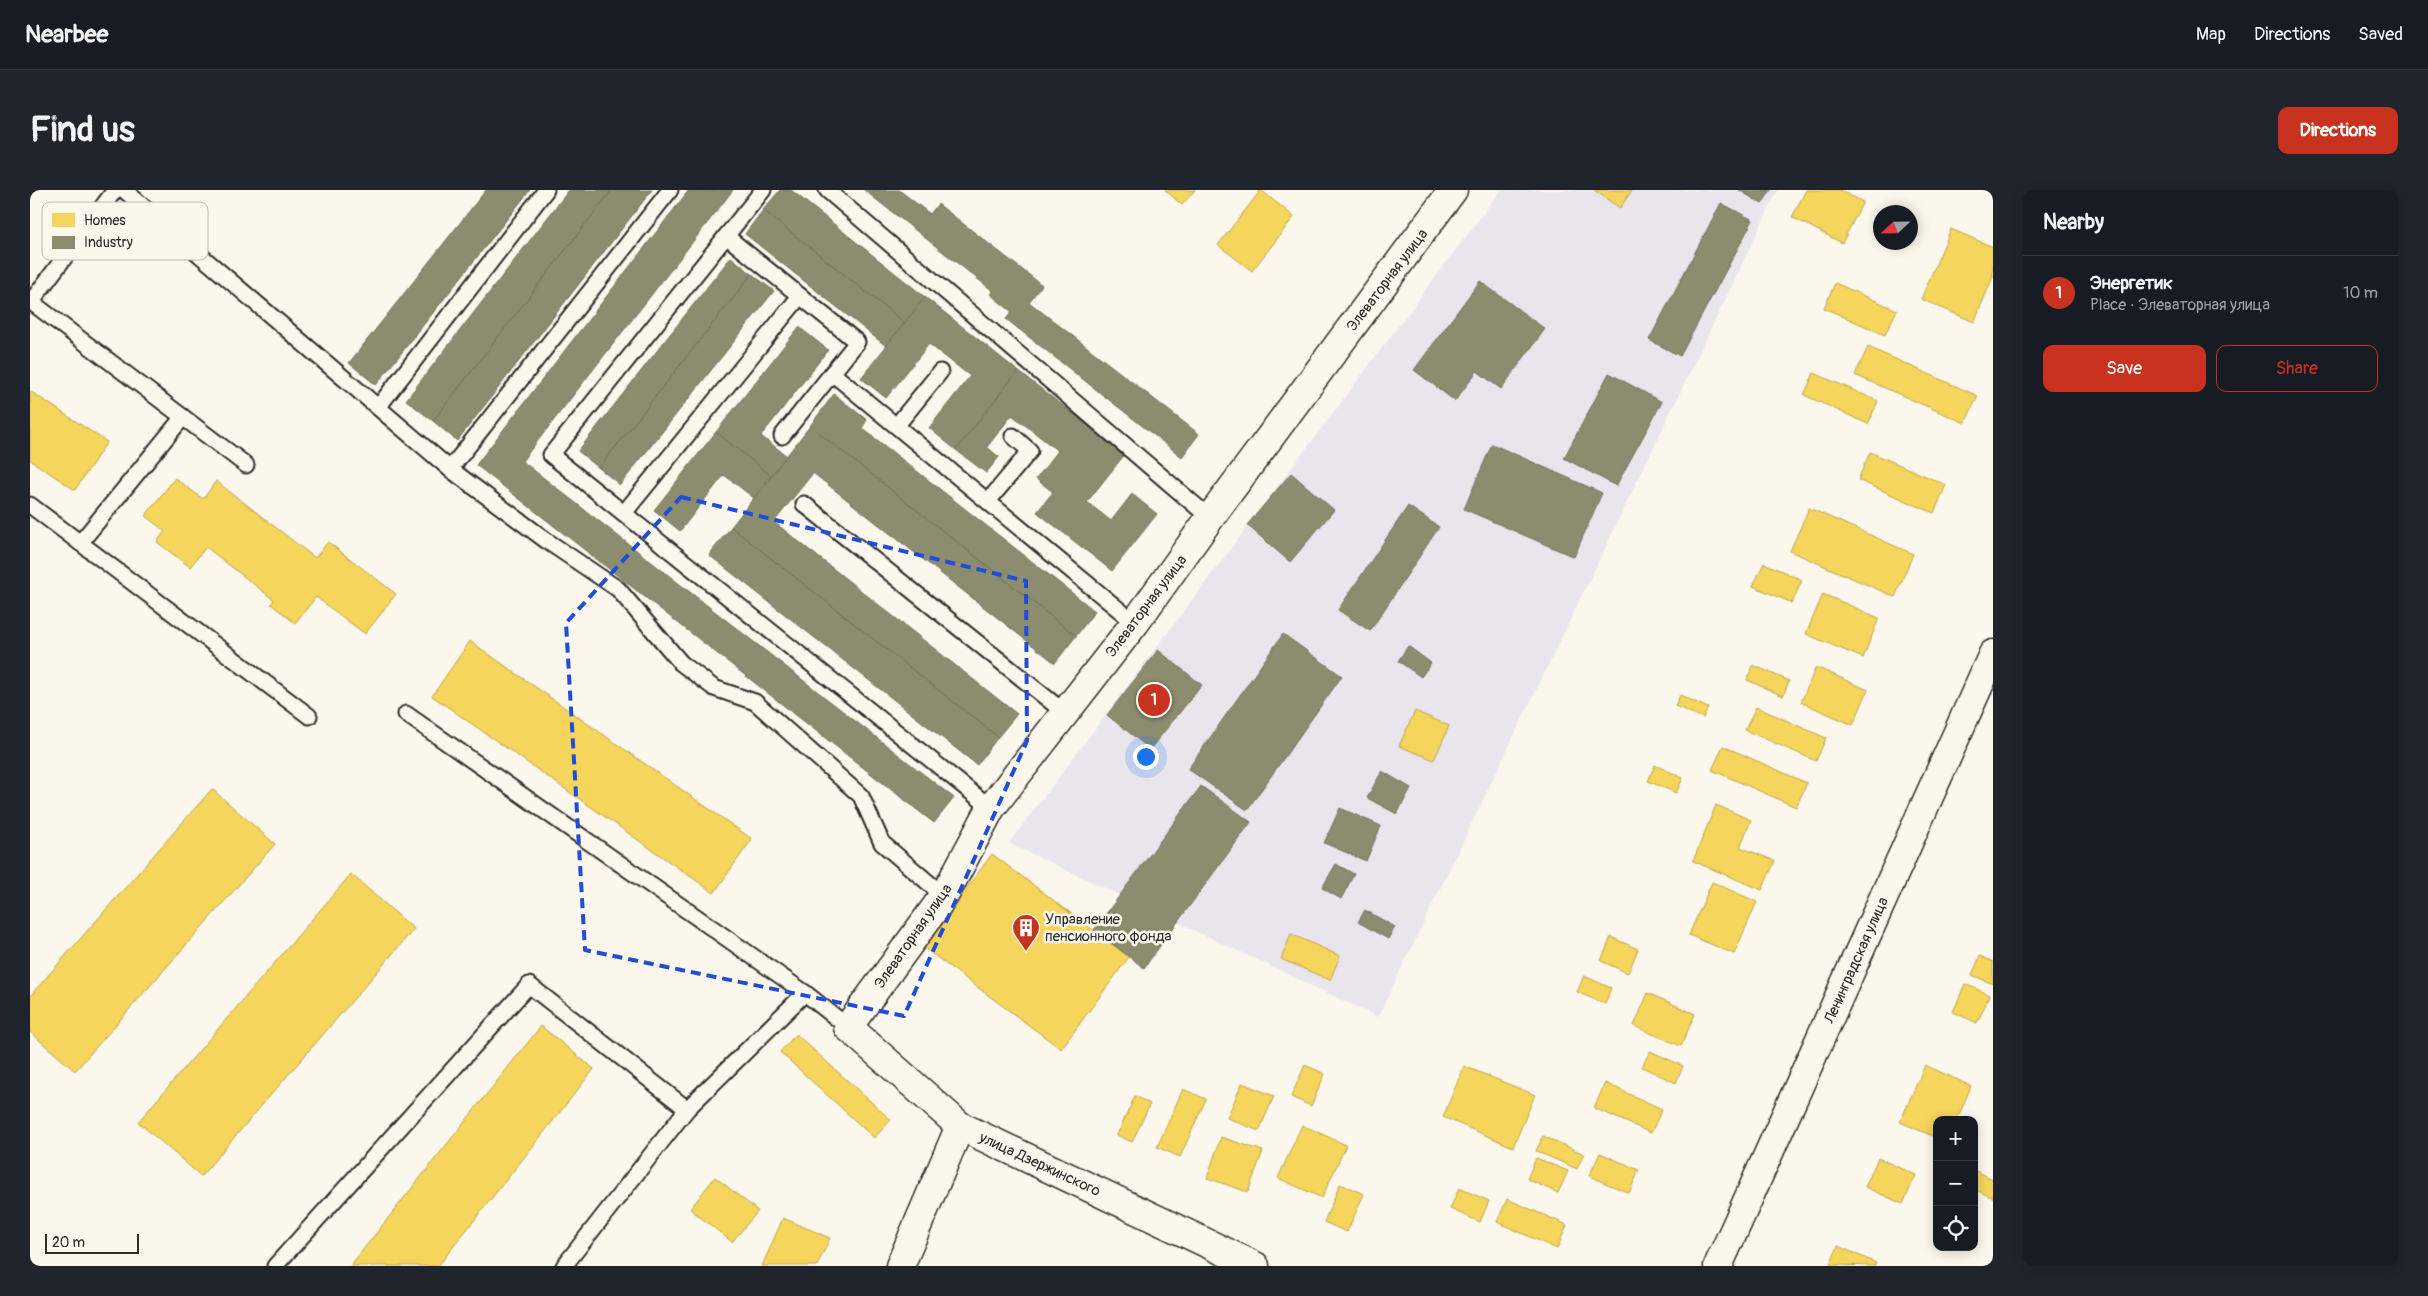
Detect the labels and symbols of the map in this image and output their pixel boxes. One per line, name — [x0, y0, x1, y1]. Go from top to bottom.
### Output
legend — [42, 202, 208, 260]
north arrow — [1873, 205, 1918, 250]
text: Homes — [84, 212, 126, 229]
street label: Элеваторная улица — [1343, 225, 1432, 335]
text: Industry — [84, 234, 133, 251]
street label: Элеваторная улица — [1102, 551, 1191, 661]
pin: 1 — [1138, 681, 1170, 719]
your location — [1133, 744, 1159, 770]
street label: Элеваторная улица — [870, 880, 957, 992]
street label: Ленинградская улица — [1820, 894, 1893, 1027]
place label: Управление пенсионного фонда — [1045, 910, 1171, 946]
building icon: Управление пенсионного фонда — [1011, 913, 1041, 952]
street label: улица Дзержинского — [975, 1128, 1103, 1201]
scale bar — [45, 1231, 139, 1254]

